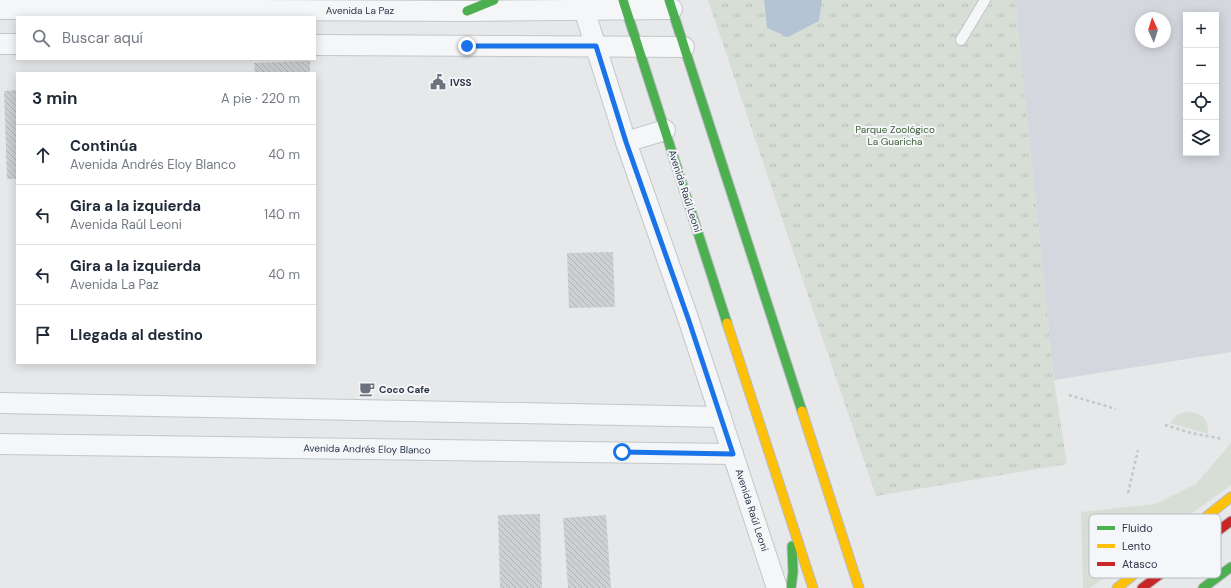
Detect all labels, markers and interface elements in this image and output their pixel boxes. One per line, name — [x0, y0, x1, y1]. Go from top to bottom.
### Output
street label: Avenida La Paz — [326, 4, 395, 17]
north arrow — [1135, 12, 1171, 48]
map controls — [1183, 12, 1219, 156]
button: + — [1183, 12, 1219, 48]
search box — [16, 16, 316, 60]
icon: search — [30, 27, 52, 49]
text: Buscar aquí — [62, 28, 143, 48]
route end — [458, 37, 476, 55]
button: − — [1183, 48, 1219, 84]
public building icon: IVSS — [429, 73, 447, 91]
place label: IVSS — [450, 76, 472, 89]
button: locate — [1183, 84, 1219, 120]
text: 3 min — [32, 87, 77, 109]
text: A pie · 220 m — [221, 90, 300, 107]
button: layers — [1183, 120, 1219, 156]
park label: Parque Zoológico La Guaricha — [855, 123, 935, 148]
text: Continúa — [70, 136, 137, 156]
icon: ahead — [32, 144, 54, 166]
text: 40 m — [268, 146, 300, 163]
street label: Avenida Raúl Leoni — [666, 148, 704, 234]
text: Avenida Andrés Eloy Blanco — [70, 156, 236, 173]
text: Gira a la izquierda — [70, 196, 201, 216]
icon: left — [32, 204, 54, 226]
text: 140 m — [264, 206, 300, 223]
text: Avenida Raúl Leoni — [70, 216, 182, 233]
text: Gira a la izquierda — [70, 256, 201, 276]
icon: left — [32, 264, 54, 286]
text: 40 m — [268, 266, 300, 283]
text: Avenida La Paz — [70, 276, 159, 293]
icon: arrive — [32, 324, 54, 346]
text: Llegada al destino — [70, 325, 203, 345]
cafe icon: Coco Cafe — [358, 380, 376, 398]
place label: Coco Cafe — [379, 383, 430, 396]
street label: Avenida Andrés Eloy Blanco — [303, 441, 431, 457]
route start — [613, 443, 631, 461]
street label: Avenida Raúl Leoni — [733, 467, 771, 553]
legend — [1089, 514, 1221, 578]
text: Fluido — [1122, 521, 1153, 535]
text: Lento — [1122, 539, 1151, 553]
text: Atasco — [1122, 557, 1157, 571]

